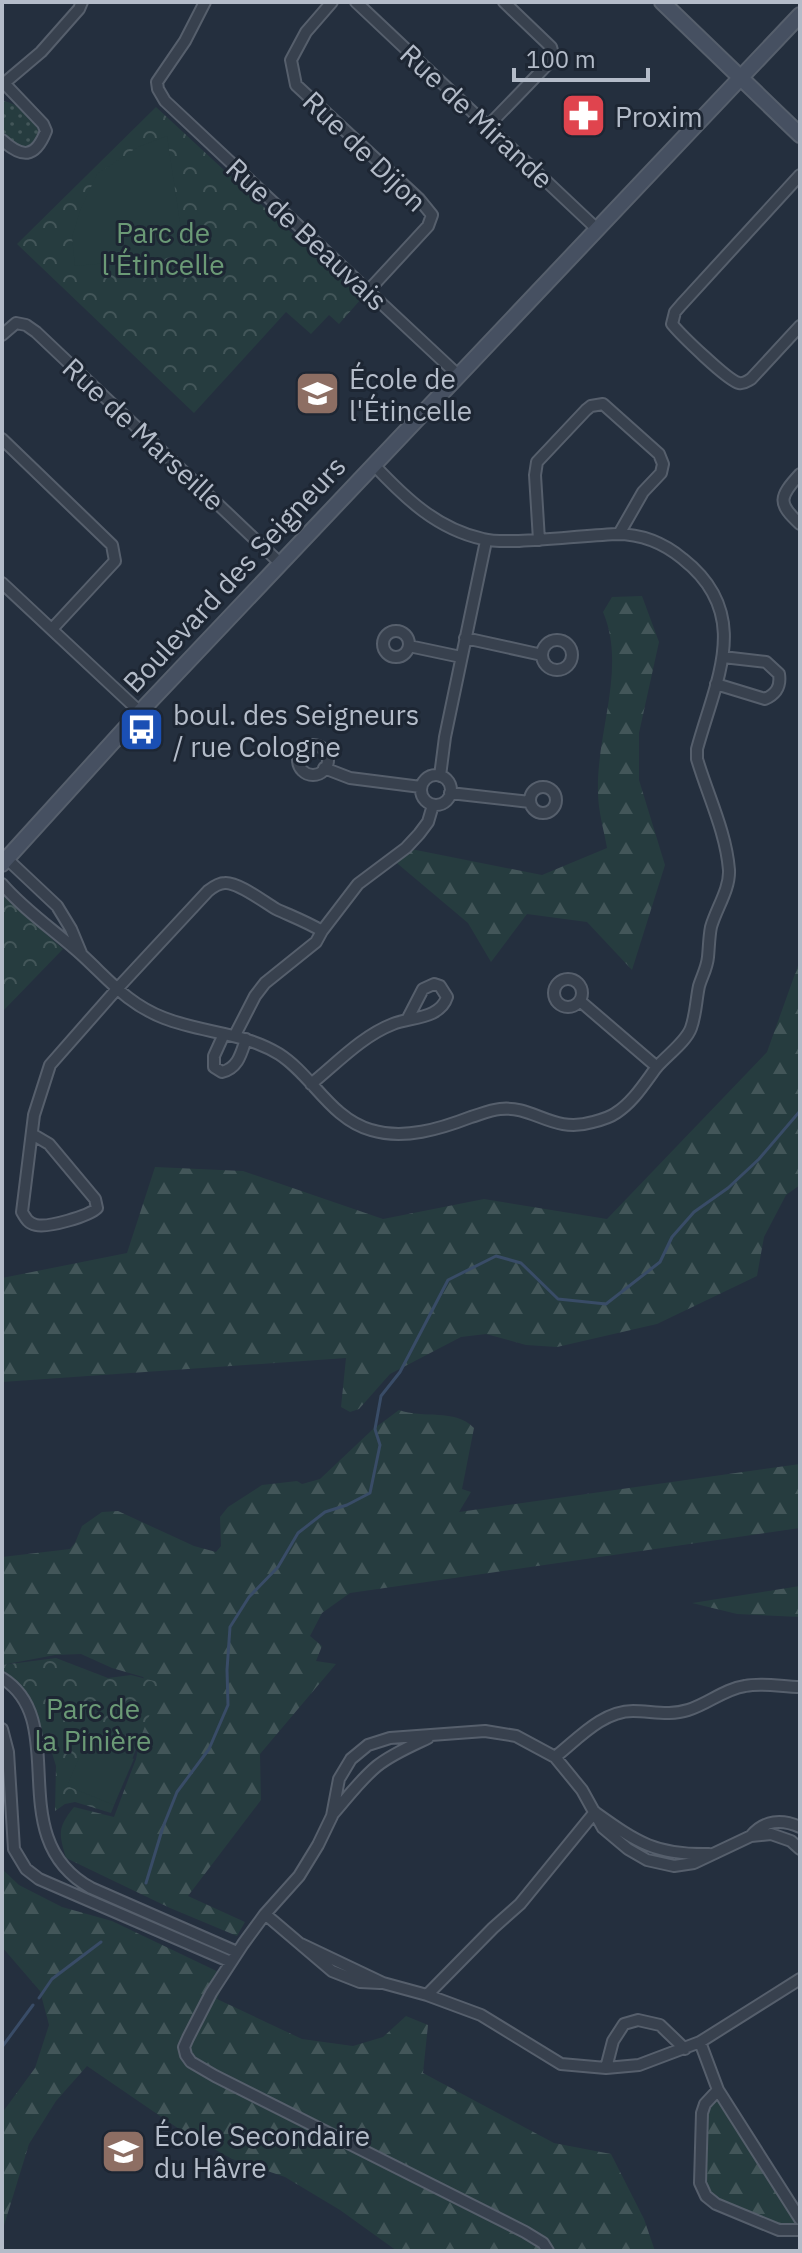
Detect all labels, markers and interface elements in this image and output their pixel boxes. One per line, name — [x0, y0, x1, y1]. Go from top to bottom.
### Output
scale bar — [514, 32, 648, 82]
street label: Rue de Mirande — [393, 35, 561, 197]
text: 100 m — [526, 43, 596, 75]
street label: Rue de Dijon — [295, 83, 435, 219]
pharmacy icon: Proxim — [560, 92, 608, 140]
place label: Proxim — [615, 98, 703, 135]
street label: Rue de Beauvais — [218, 150, 396, 318]
park label: Parc de l'Étincelle — [101, 214, 225, 283]
street label: Rue de Marseille — [55, 349, 233, 519]
place label: École de l'Étincelle — [349, 360, 472, 429]
school or university icon: École de l'Étincelle — [294, 370, 342, 418]
street label: Boulevard des Seigneurs — [115, 448, 353, 700]
place label: boul. des Seigneurs / rue Cologne — [173, 696, 419, 765]
bus stop icon: boul. des Seigneurs / rue Cologne — [118, 706, 166, 754]
park label: Parc de la Pinière — [35, 1690, 151, 1759]
place label: École Secondaire du Hâvre — [154, 2117, 370, 2186]
school or university icon: École Secondaire du Hâvre — [99, 2127, 147, 2175]

